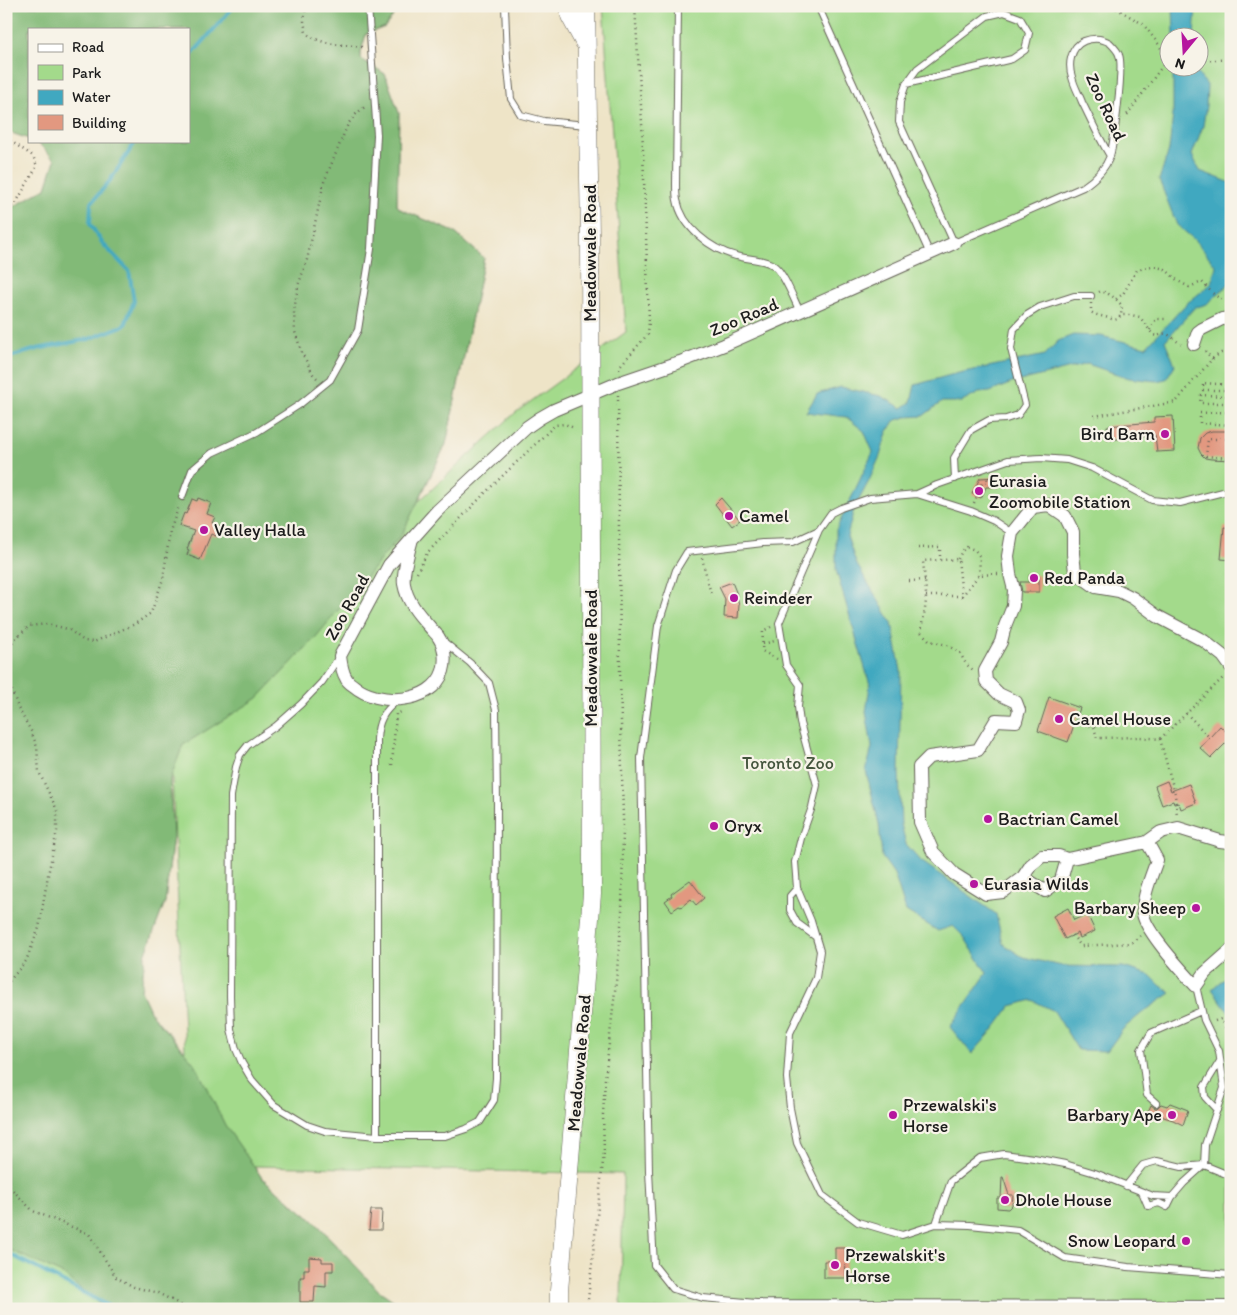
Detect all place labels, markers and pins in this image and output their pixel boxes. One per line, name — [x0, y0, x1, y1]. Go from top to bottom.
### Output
place label: Bird Barn — [1080, 423, 1155, 445]
marker: Bird Barn — [1159, 428, 1171, 440]
place label: Eurasia Zoomobile Station — [989, 470, 1130, 513]
marker: Eurasia Zoomobile Station — [973, 485, 985, 497]
place label: Camel — [739, 505, 789, 527]
marker: Camel — [723, 510, 735, 522]
place label: Valley Halla — [214, 519, 307, 541]
marker: Valley Halla — [198, 524, 210, 536]
place label: Red Panda — [1044, 567, 1126, 589]
marker: Red Panda — [1028, 572, 1040, 584]
place label: Reindeer — [744, 587, 813, 609]
marker: Reindeer — [728, 592, 740, 604]
place label: Camel House — [1069, 708, 1171, 730]
marker: Camel House — [1053, 713, 1065, 725]
place label: Bactrian Camel — [998, 808, 1119, 830]
marker: Bactrian Camel — [982, 813, 994, 825]
place label: Oryx — [724, 815, 762, 837]
marker: Oryx — [708, 820, 720, 832]
place label: Eurasia Wilds — [984, 873, 1089, 895]
marker: Eurasia Wilds — [968, 878, 980, 890]
place label: Barbary Sheep — [1074, 897, 1186, 919]
marker: Barbary Sheep — [1190, 902, 1202, 914]
place label: Przewalski's Horse — [903, 1094, 997, 1137]
place label: Barbary Ape — [1067, 1104, 1162, 1126]
marker: Przewalski's Horse — [887, 1109, 899, 1121]
marker: Barbary Ape — [1166, 1109, 1178, 1121]
place label: Dhole House — [1015, 1189, 1112, 1211]
marker: Dhole House — [999, 1194, 1011, 1206]
place label: Snow Leopard — [1068, 1230, 1176, 1252]
marker: Snow Leopard — [1180, 1235, 1192, 1247]
place label: Przewalskit's Horse — [845, 1244, 945, 1287]
marker: Przewalskit's Horse — [829, 1259, 841, 1271]

